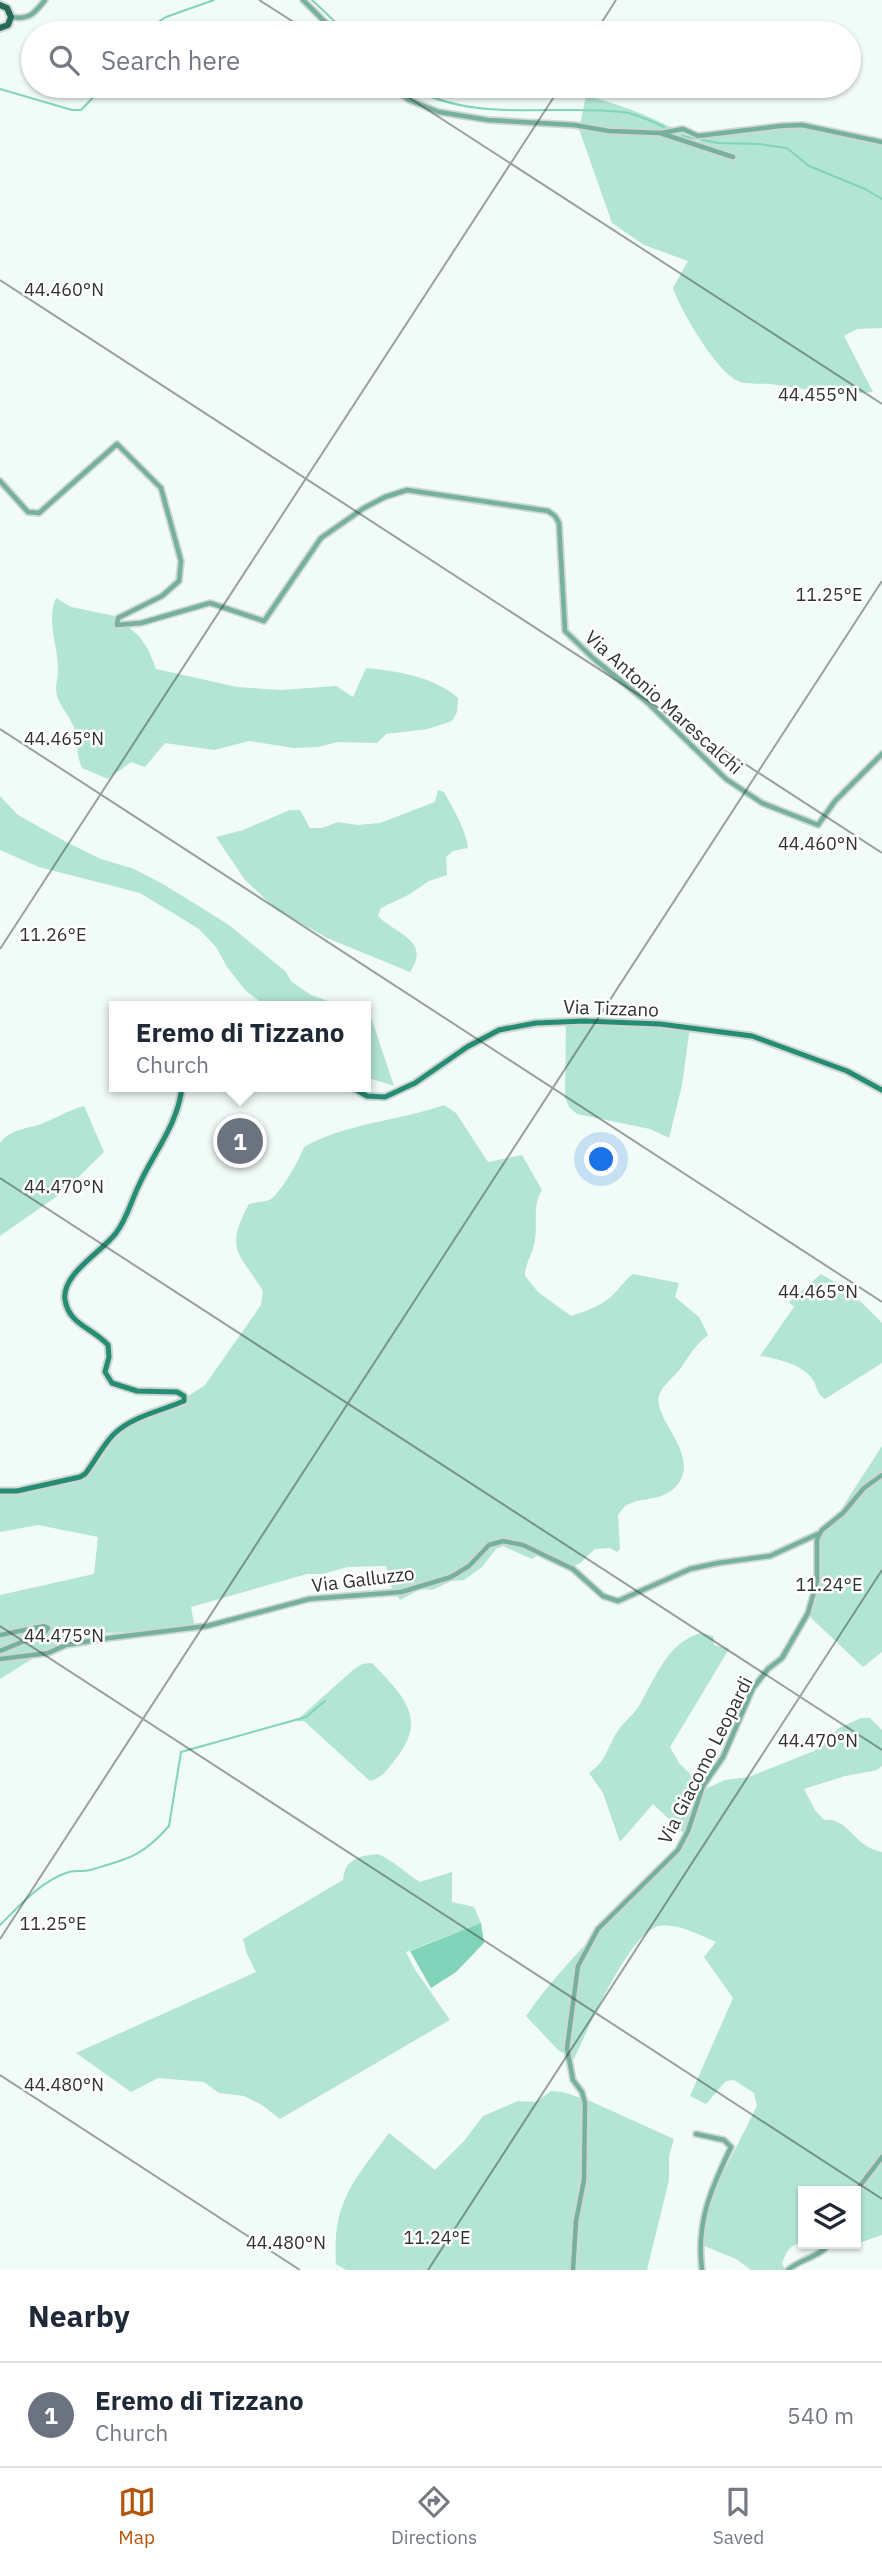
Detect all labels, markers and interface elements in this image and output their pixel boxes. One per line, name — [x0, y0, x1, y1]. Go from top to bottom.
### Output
search box — [21, 21, 861, 98]
icon: search — [45, 41, 83, 79]
text: Search here — [101, 43, 240, 77]
text: 44.460°N — [24, 278, 104, 301]
text: 44.455°N — [778, 383, 858, 406]
text: 11.25°E — [795, 583, 863, 606]
street label: Via Antonio Marescalchi — [580, 625, 748, 779]
text: 44.465°N — [24, 727, 104, 750]
text: 44.460°N — [778, 832, 858, 855]
text: 11.26°E — [19, 923, 87, 946]
street label: Via Tizzano — [563, 994, 659, 1022]
popup — [109, 1001, 371, 1092]
text: Eremo di Tizzano — [136, 1015, 344, 1049]
text: Church — [136, 1049, 209, 1079]
pin: 1 — [217, 1115, 263, 1167]
your location — [584, 1142, 618, 1176]
text: 44.470°N — [24, 1175, 104, 1198]
text: 44.465°N — [778, 1280, 858, 1303]
street label: Via Galluzzo — [310, 1561, 416, 1597]
text: 11.24°E — [795, 1573, 863, 1596]
text: 44.475°N — [24, 1624, 104, 1647]
street label: Via Giacomo Leopardi — [652, 1672, 758, 1848]
text: 44.470°N — [778, 1729, 858, 1752]
text: 11.25°E — [19, 1912, 87, 1935]
text: 44.480°N — [24, 2073, 104, 2096]
map controls — [798, 2186, 861, 2249]
button: layers — [798, 2186, 861, 2249]
text: 11.24°E — [403, 2226, 471, 2249]
text: 44.480°N — [246, 2231, 326, 2254]
text: Nearby — [28, 2296, 130, 2335]
text: Eremo di Tizzano — [95, 2383, 304, 2417]
text: 1 — [44, 2400, 58, 2430]
text: 540 m — [787, 2400, 854, 2430]
text: Church — [95, 2417, 168, 2447]
tab: Map — [118, 2483, 156, 2549]
tab: Directions — [391, 2483, 477, 2549]
tab: Saved — [713, 2483, 764, 2549]

